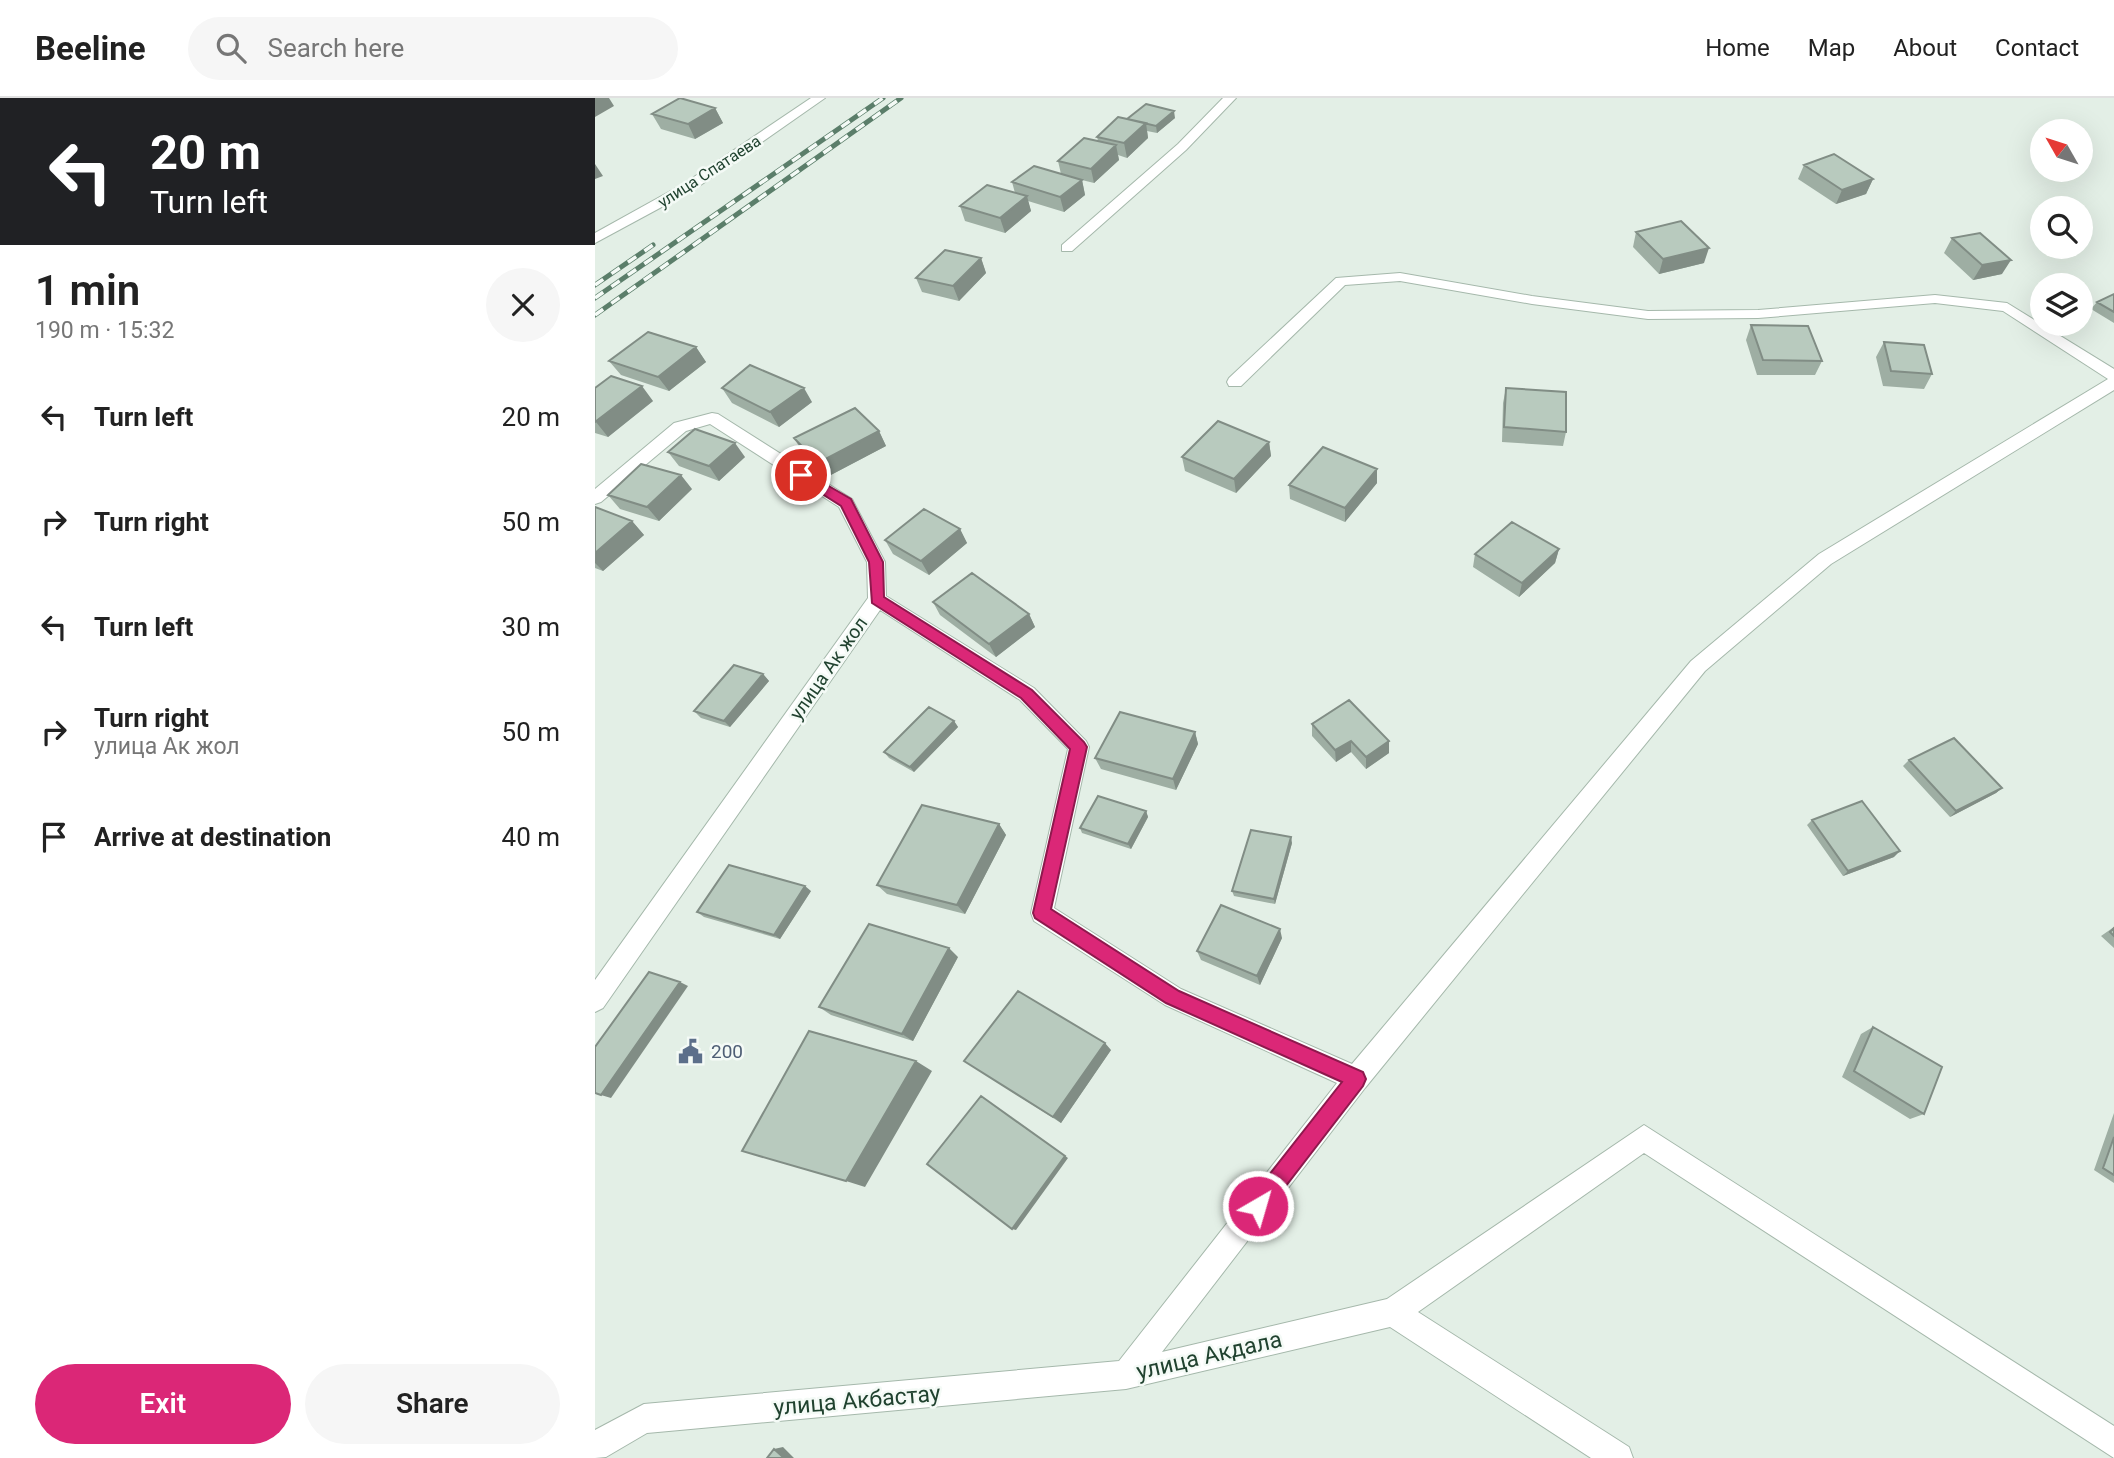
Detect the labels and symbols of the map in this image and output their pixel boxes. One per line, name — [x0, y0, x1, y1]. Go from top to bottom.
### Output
north arrow — [2030, 119, 2093, 182]
street label: улица Спатаева — [654, 131, 764, 212]
pin — [771, 445, 831, 505]
street label: улица Ак жол — [784, 612, 872, 724]
public building icon: 200 — [677, 1037, 705, 1065]
place label: 200 — [711, 1040, 743, 1063]
position arrow — [1221, 1169, 1295, 1243]
street label: улица Акдала — [1134, 1326, 1284, 1385]
street label: улица Акбастау — [772, 1380, 942, 1421]

